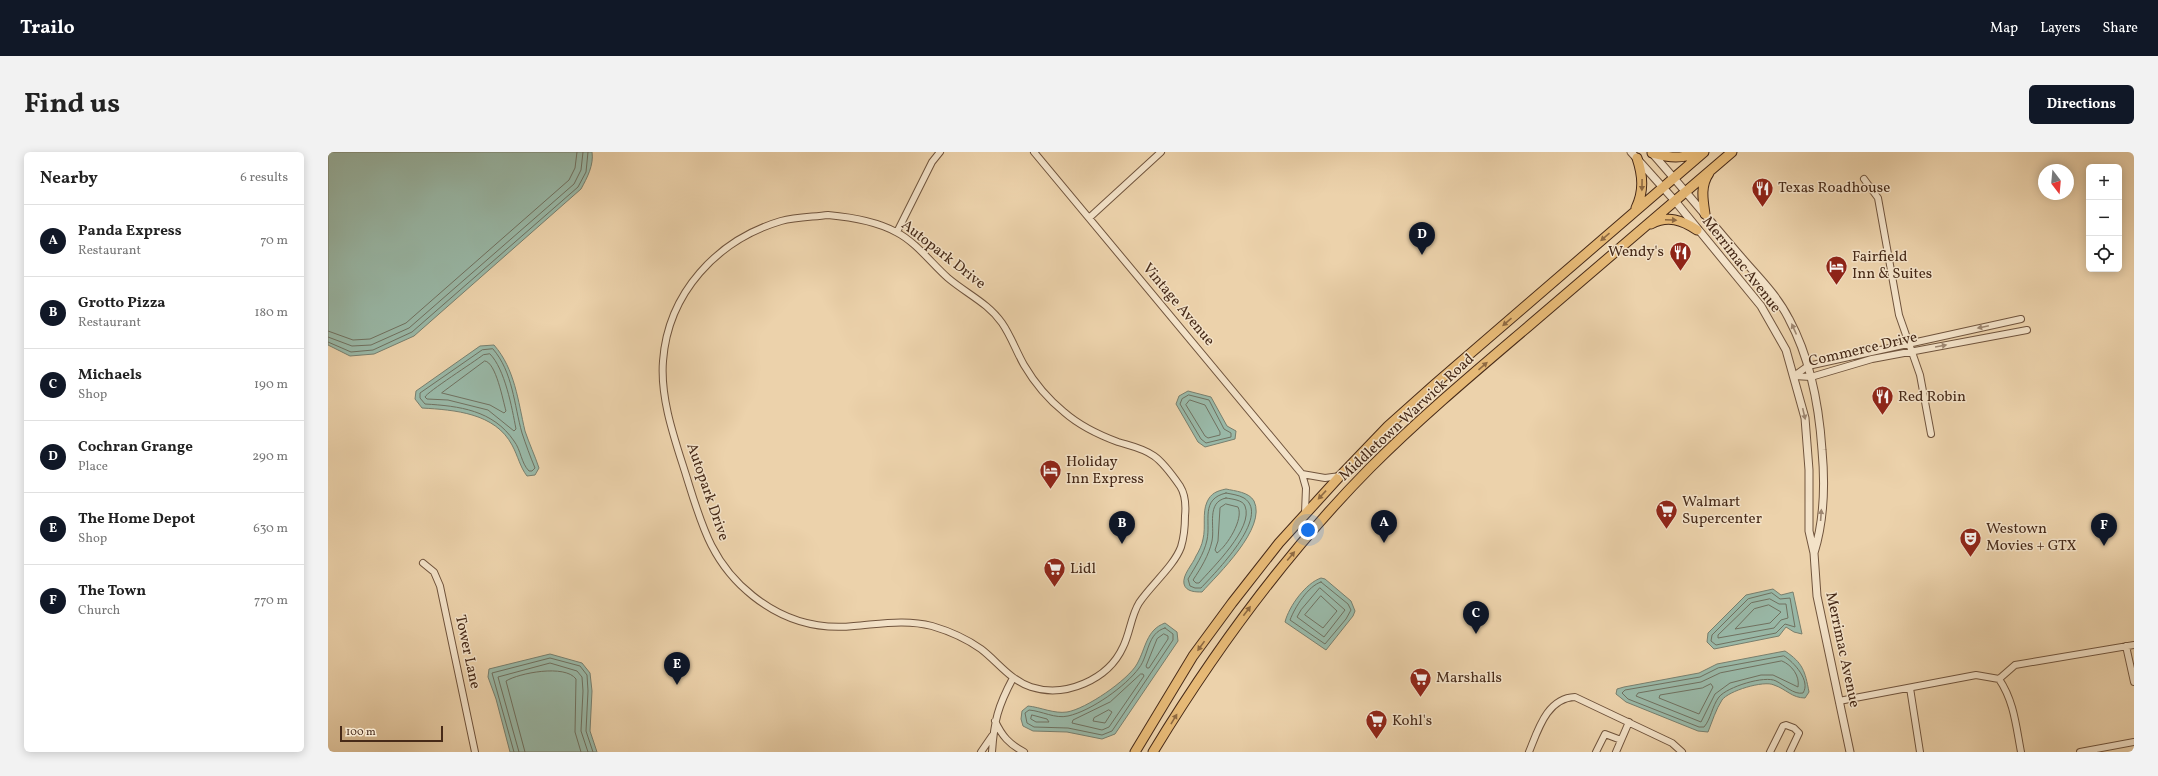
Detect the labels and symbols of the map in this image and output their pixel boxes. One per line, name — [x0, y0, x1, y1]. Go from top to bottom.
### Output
north arrow — [2038, 164, 2074, 200]
restaurant icon: Texas Roadhouse — [1749, 175, 1775, 208]
place label: Texas Roadhouse — [1778, 178, 1890, 199]
one-way arrow — [1638, 179, 1645, 191]
street label: Merrimac Avenue — [1697, 212, 1785, 318]
street label: Autopark Drive — [896, 215, 990, 295]
one-way arrow — [1665, 217, 1678, 223]
pin: D — [1409, 222, 1435, 255]
one-way arrow — [1600, 232, 1610, 241]
restaurant icon: Wendy's — [1667, 239, 1693, 272]
place label: Wendy's — [1608, 242, 1664, 263]
place label: Fairfield Inn & Suites — [1852, 247, 1932, 285]
hotel icon: Fairfield Inn & Suites — [1824, 253, 1850, 286]
street label: Vintage Avenue — [1137, 259, 1219, 351]
one-way arrow — [1501, 317, 1512, 326]
one-way arrow — [1791, 324, 1797, 335]
one-way arrow — [1977, 324, 1989, 330]
street label: Commerce Drive — [1806, 327, 1920, 373]
one-way arrow — [1935, 342, 1947, 348]
street label: Middletown Warwick Road — [1335, 350, 1479, 486]
one-way arrow — [1477, 361, 1488, 370]
restaurant icon: Red Robin — [1869, 384, 1895, 417]
place label: Red Robin — [1898, 387, 1966, 408]
one-way arrow — [1801, 408, 1807, 420]
street label: Autopark Drive — [680, 440, 734, 544]
place label: Holiday Inn Express — [1066, 452, 1144, 490]
hotel icon: Holiday Inn Express — [1038, 458, 1064, 491]
one-way arrow — [1317, 490, 1327, 500]
place label: Walmart Supercenter — [1682, 492, 1762, 530]
supermarket icon: Walmart Supercenter — [1654, 498, 1680, 531]
one-way arrow — [1817, 509, 1824, 521]
pin: A — [1371, 510, 1397, 543]
pin: B — [1109, 511, 1135, 544]
pin: F — [2091, 513, 2117, 546]
place label: Westown Movies + GTX — [1986, 519, 2077, 557]
your location — [1298, 520, 1318, 540]
theatre icon: Westown Movies + GTX — [1957, 525, 1983, 558]
one-way arrow — [1287, 550, 1296, 561]
supermarket icon: Lidl — [1042, 556, 1068, 589]
place label: Lidl — [1070, 559, 1096, 580]
street label: Merrimac Avenue — [1820, 590, 1864, 710]
pin: C — [1463, 601, 1489, 634]
one-way arrow — [1243, 606, 1251, 617]
street label: Tower Lane — [449, 613, 485, 691]
one-way arrow — [1197, 640, 1205, 651]
pin: E — [664, 652, 690, 685]
supermarket icon: Marshalls — [1407, 665, 1433, 698]
place label: Marshalls — [1436, 668, 1502, 689]
supermarket icon: Kohl's — [1363, 708, 1389, 741]
place label: Kohl's — [1392, 711, 1432, 732]
one-way arrow — [1170, 713, 1177, 725]
scale bar — [340, 724, 443, 743]

